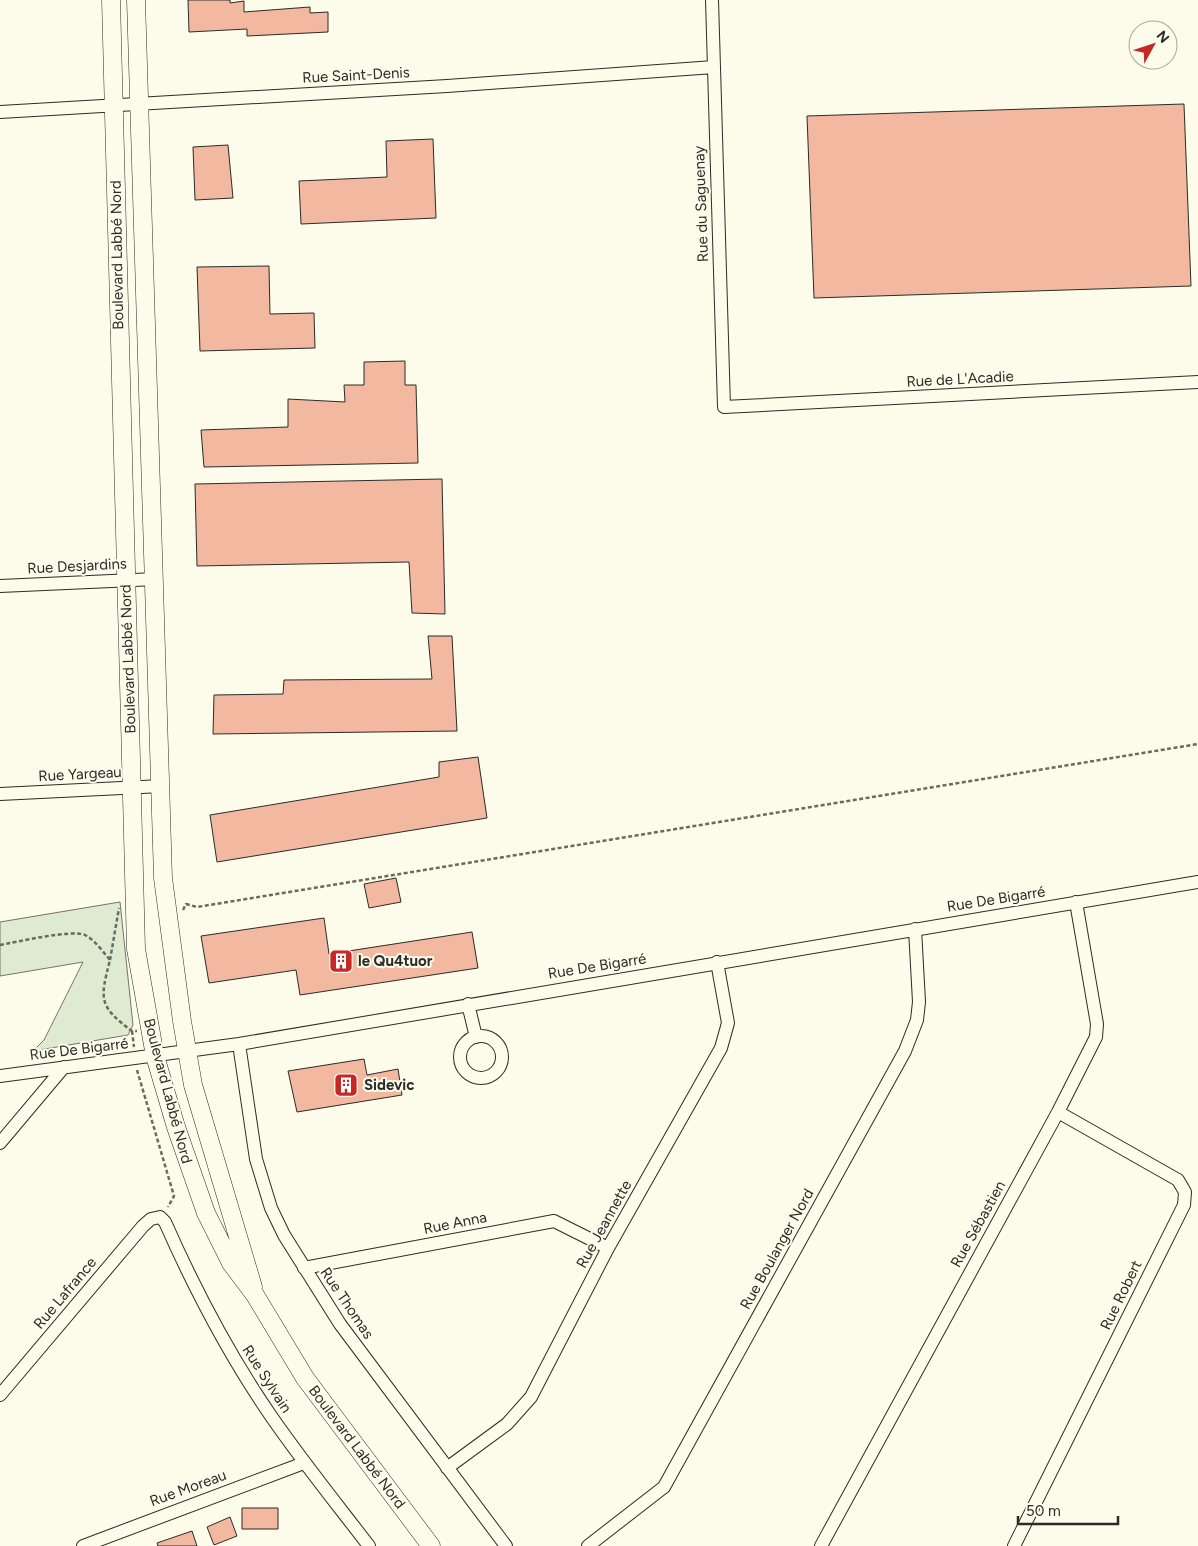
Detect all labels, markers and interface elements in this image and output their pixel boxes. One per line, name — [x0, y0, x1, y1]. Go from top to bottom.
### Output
north arrow — [1128, 20, 1178, 70]
text: N — [1153, 27, 1173, 47]
street label: Rue Saint-Denis — [302, 63, 410, 87]
street label: Rue du Saguenay — [690, 145, 712, 263]
street label: Boulevard Labbé Nord — [107, 180, 127, 330]
street label: Rue de L'Acadie — [906, 367, 1014, 391]
street label: Rue Desjardins — [27, 554, 127, 578]
street label: Boulevard Labbé Nord — [116, 584, 140, 734]
street label: Rue Yargeau — [38, 763, 122, 785]
street label: Rue De Bigarré — [946, 882, 1046, 916]
building icon: le Qu4tuor — [328, 948, 354, 974]
street label: Rue De Bigarré — [547, 949, 647, 983]
place label: le Qu4tuor — [358, 952, 433, 970]
street label: Boulevard Labbé Nord — [140, 1016, 196, 1166]
street label: Rue De Bigarré — [29, 1034, 129, 1064]
building icon: Sidevic — [333, 1072, 359, 1098]
place label: Sidevic — [364, 1076, 414, 1094]
street label: Rue Jeannette — [572, 1177, 636, 1271]
street label: Rue Sébastien — [947, 1178, 1009, 1270]
street label: Rue Boulanger Nord — [736, 1186, 818, 1312]
street label: Rue Anna — [422, 1208, 488, 1238]
street label: Rue Lafrance — [30, 1253, 100, 1333]
street label: Rue Robert — [1096, 1257, 1146, 1333]
street label: Rue Thomas — [316, 1264, 378, 1342]
street label: Rue Sylvain — [238, 1342, 296, 1416]
street label: Boulevard Labbé Nord — [305, 1382, 409, 1512]
street label: Rue Moreau — [147, 1466, 229, 1510]
scale bar — [1018, 1494, 1118, 1526]
text: 50 m — [1026, 1502, 1061, 1520]

